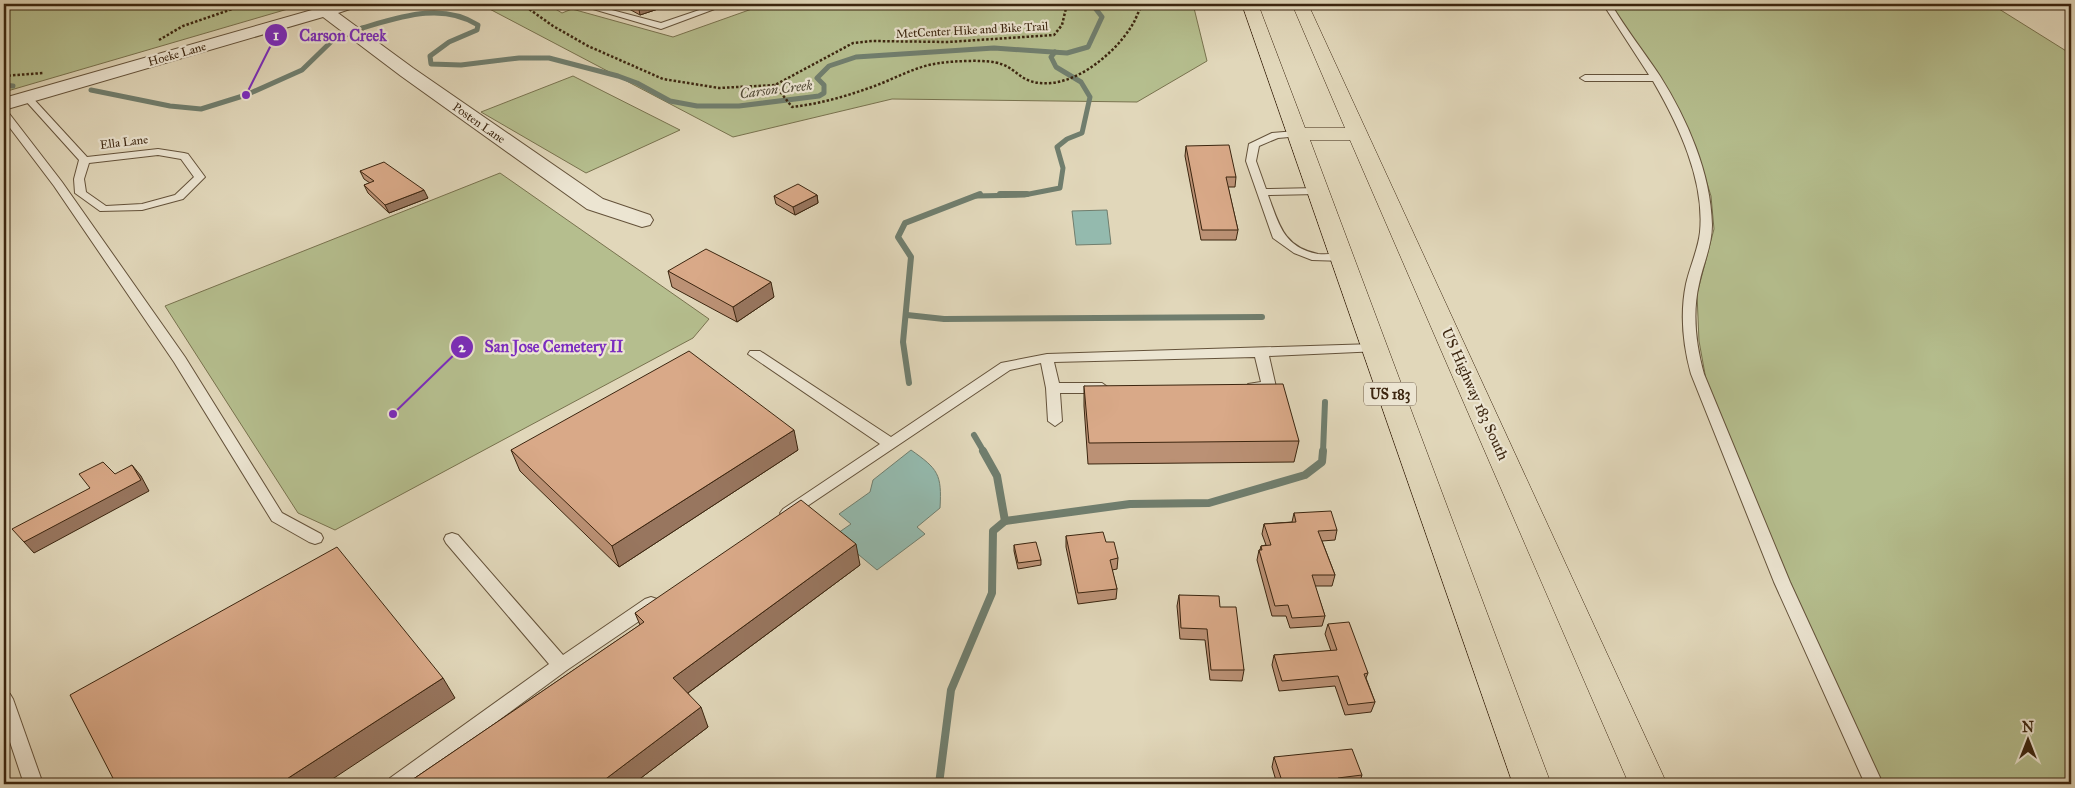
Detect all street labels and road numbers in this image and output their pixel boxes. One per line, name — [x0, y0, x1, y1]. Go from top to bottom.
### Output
street label: MetCenter Hike and Bike Trail — [895, 19, 1049, 41]
street label: Hoeke Lane — [146, 39, 208, 69]
street label: Posten Lane — [450, 100, 508, 146]
street label: Ella Lane — [99, 132, 149, 152]
street label: US Highway 183 South — [1438, 325, 1513, 464]
road number: US 183 — [1364, 382, 1416, 406]

